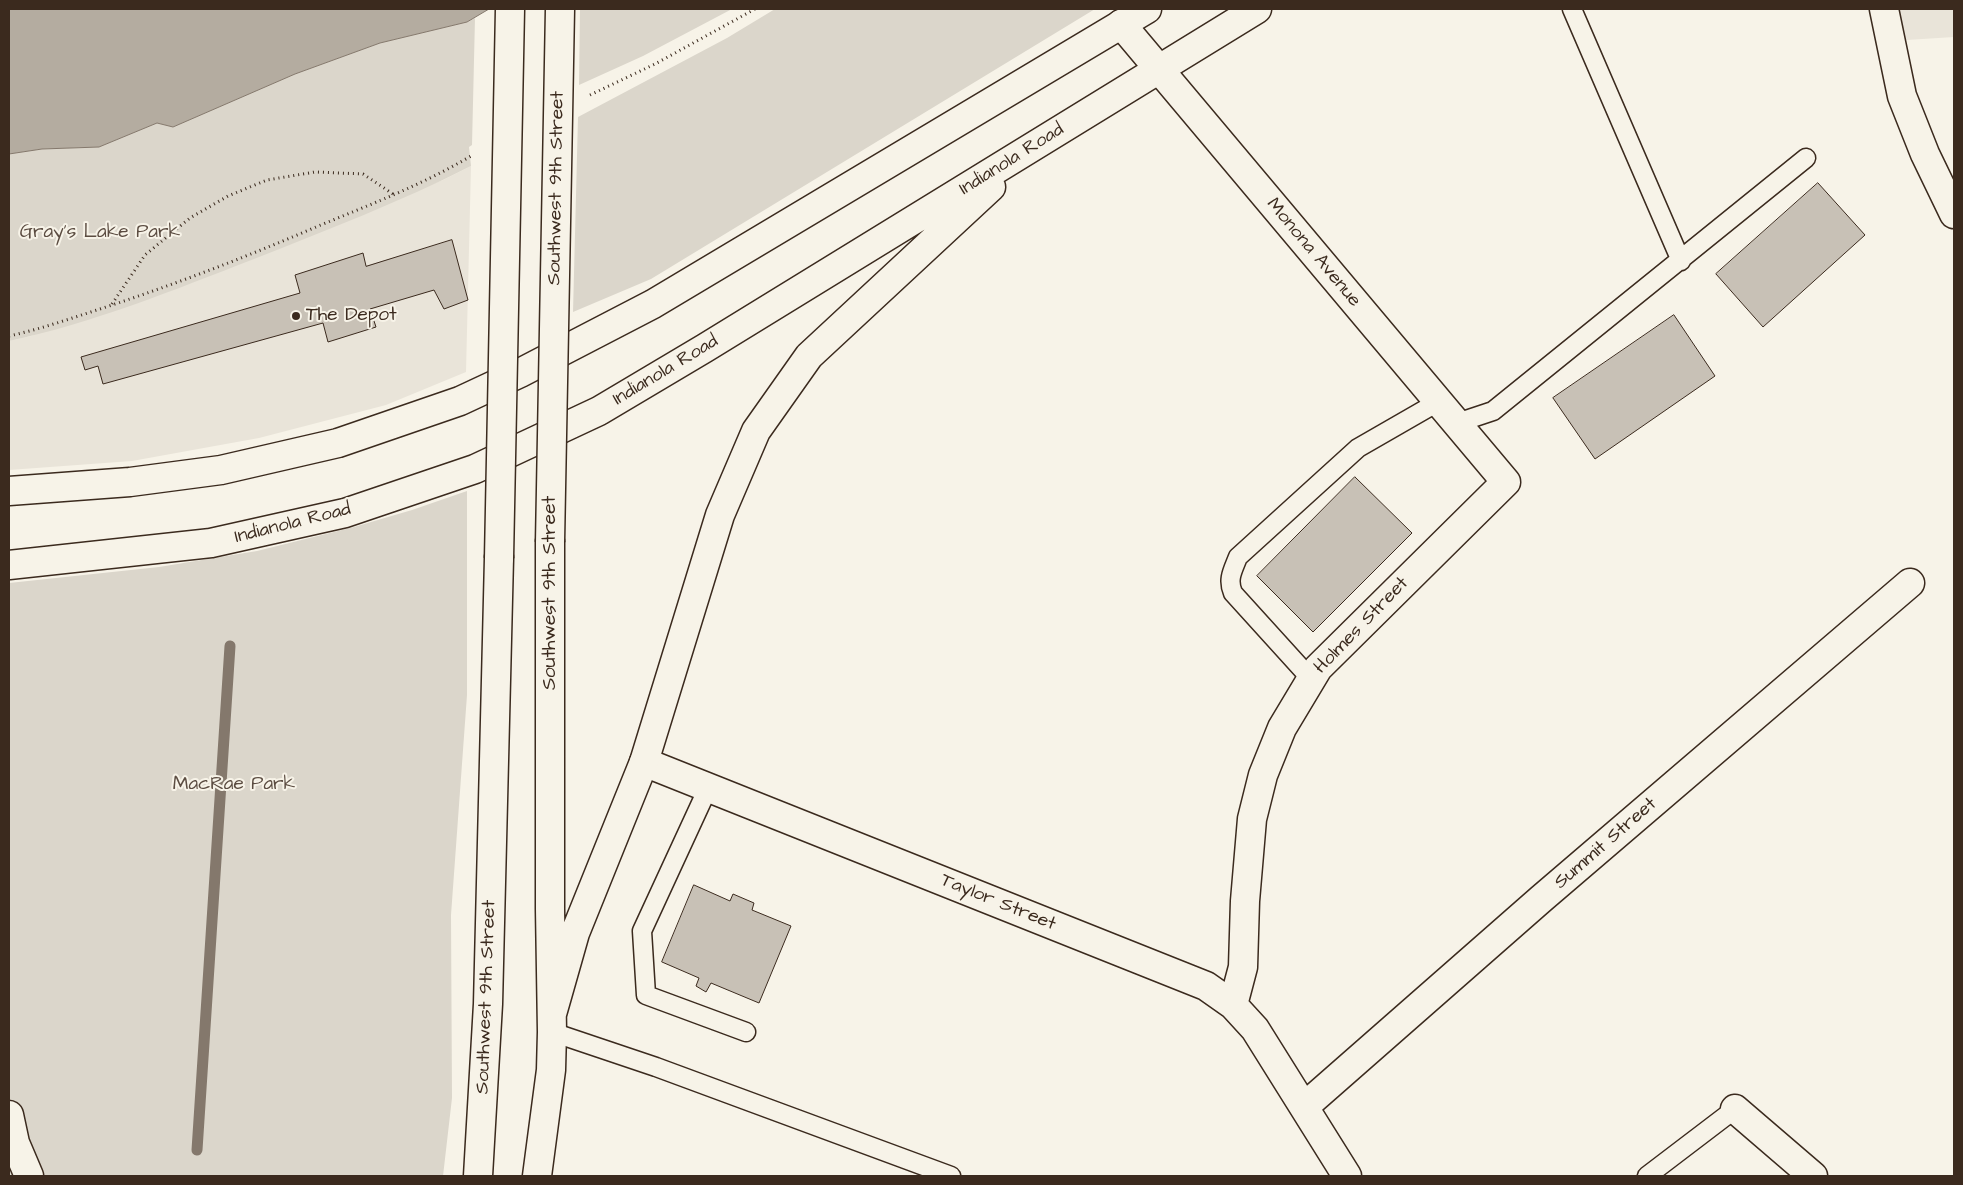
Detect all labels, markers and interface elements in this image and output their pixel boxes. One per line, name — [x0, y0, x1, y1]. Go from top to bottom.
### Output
street label: Southwest 9th Street — [544, 91, 570, 285]
street label: Indianola Road — [956, 119, 1068, 201]
street label: Monona Avenue — [1261, 194, 1365, 312]
park label: Gray's Lake Park — [20, 222, 180, 244]
place label: The Depot — [306, 305, 397, 327]
marker: The Depot — [290, 310, 302, 322]
street label: Indianola Road — [609, 331, 723, 411]
street label: Southwest 9th Street — [540, 496, 562, 690]
street label: Indianola Road — [233, 499, 353, 549]
street label: Holmes Street — [1310, 573, 1414, 679]
park label: MacRae Park — [173, 774, 295, 796]
street label: Summit Street — [1550, 793, 1662, 895]
street label: Taylor Street — [937, 870, 1059, 936]
street label: Southwest 9th Street — [472, 900, 502, 1094]

